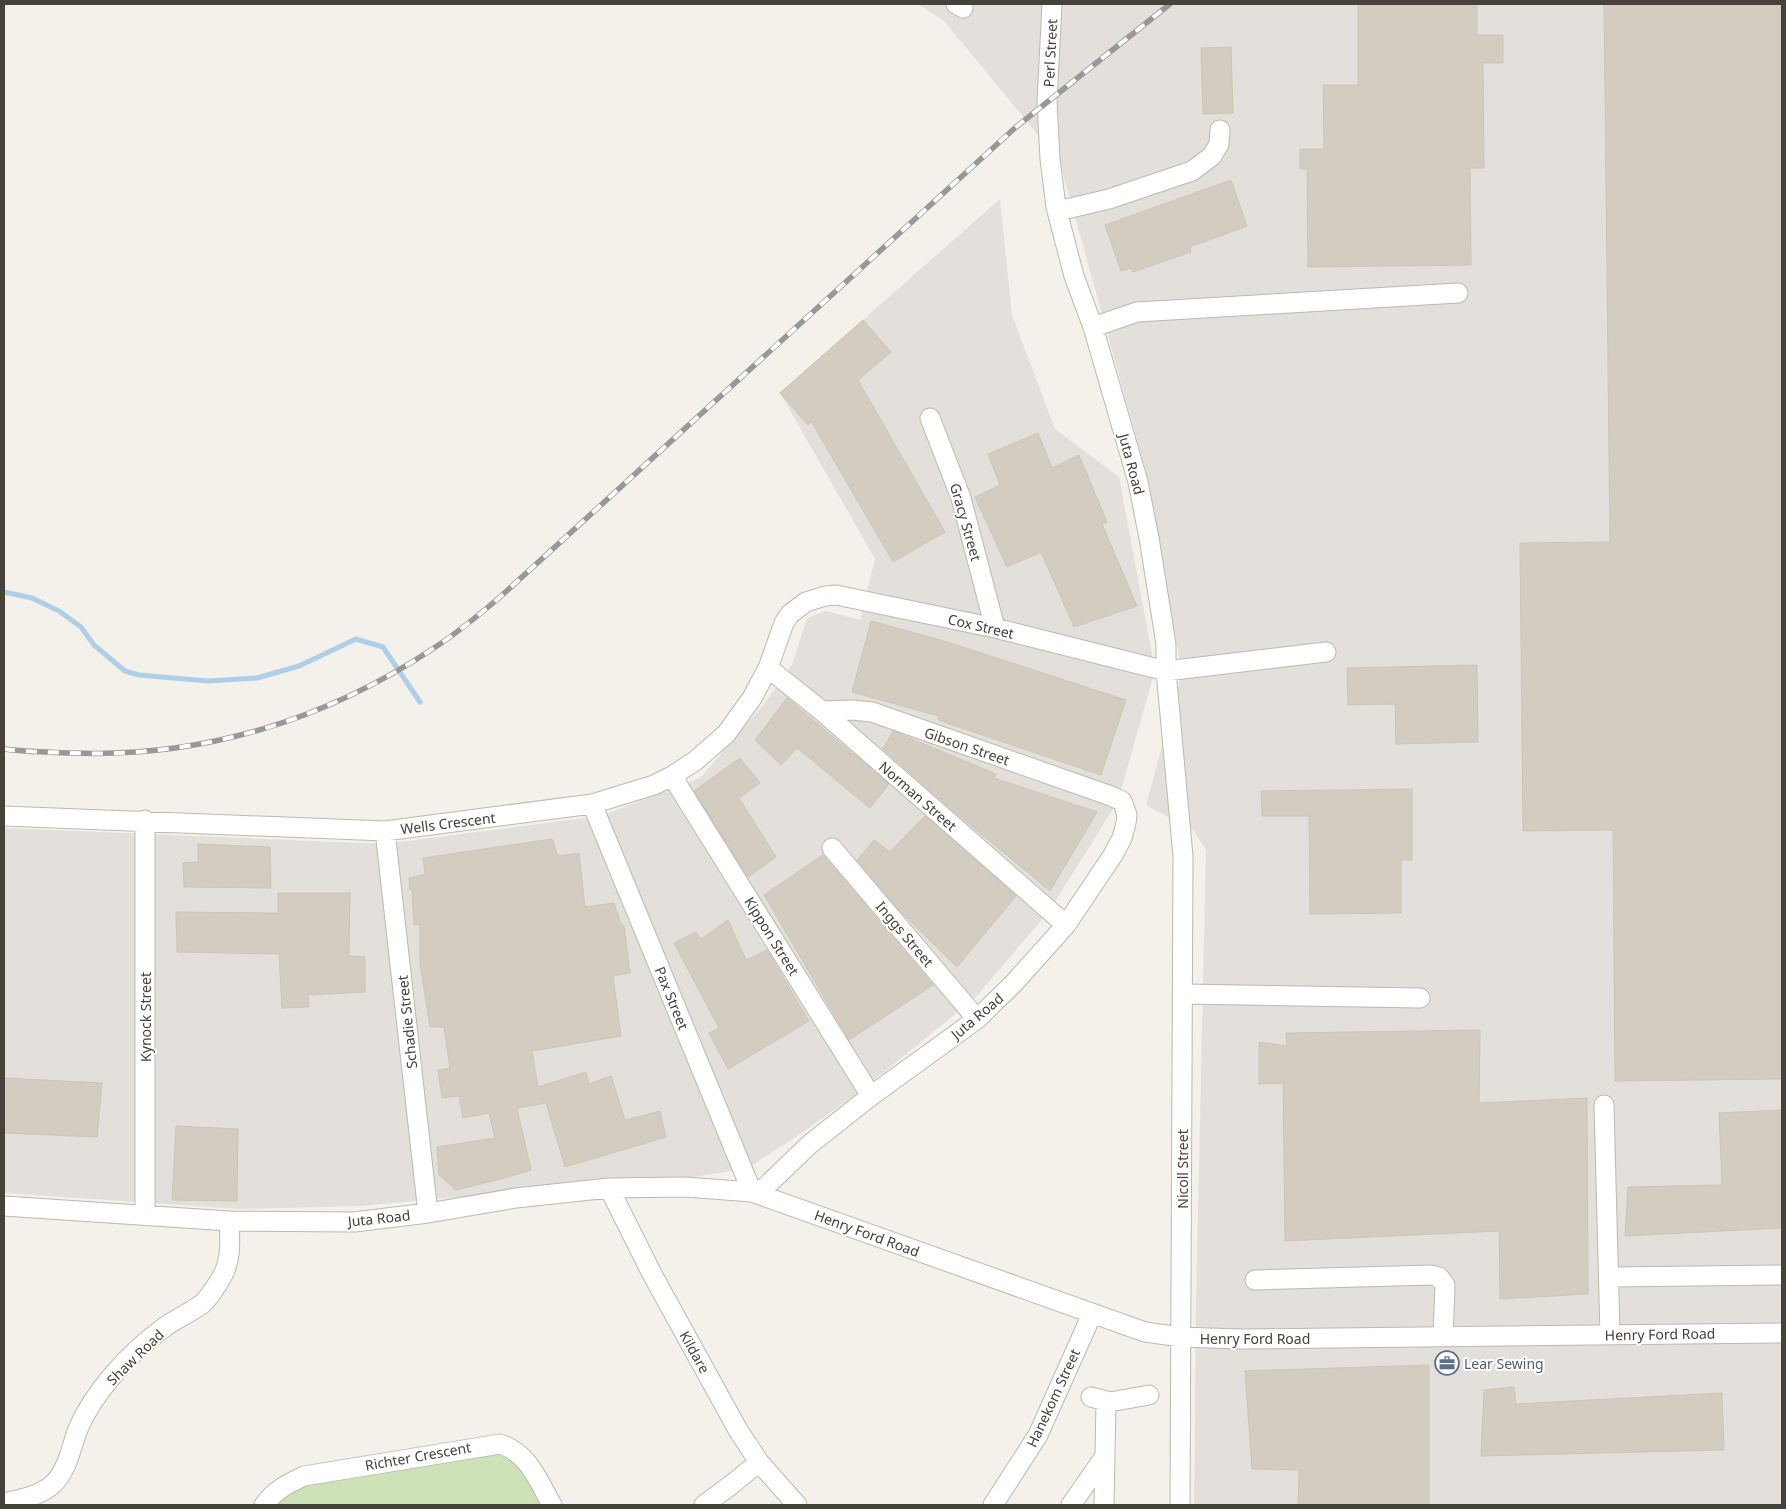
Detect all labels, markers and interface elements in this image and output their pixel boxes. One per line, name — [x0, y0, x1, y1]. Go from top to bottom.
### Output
street label: Perl Street — [1039, 18, 1061, 88]
street label: Juta Road — [1114, 429, 1149, 497]
street label: Gracy Street — [946, 481, 986, 563]
street label: Cox Street — [946, 609, 1016, 643]
street label: Gibson Street — [922, 723, 1012, 769]
street label: Norman Street — [875, 757, 961, 835]
street label: Wells Crescent — [399, 808, 497, 838]
street label: Kippon Street — [740, 893, 804, 979]
street label: Inggs Street — [872, 897, 938, 971]
street label: Pax Street — [651, 964, 693, 1032]
street label: Kynock Street — [136, 972, 155, 1062]
street label: Schadie Street — [393, 974, 421, 1070]
street label: Juta Road — [945, 989, 1007, 1045]
street label: Nicoll Street — [1173, 1129, 1192, 1209]
street label: Juta Road — [345, 1205, 411, 1231]
street label: Henry Ford Road — [812, 1205, 922, 1261]
street label: Henry Ford Road — [1605, 1324, 1715, 1344]
street label: Shaw Road — [102, 1325, 168, 1389]
street label: Kildare — [676, 1327, 714, 1377]
street label: Henry Ford Road — [1200, 1329, 1310, 1348]
street label: Hanekom Street — [1022, 1346, 1084, 1450]
office icon: Lear Sewing — [1434, 1350, 1460, 1376]
place label: Lear Sewing — [1464, 1354, 1544, 1373]
street label: Richter Crescent — [363, 1437, 473, 1475]

